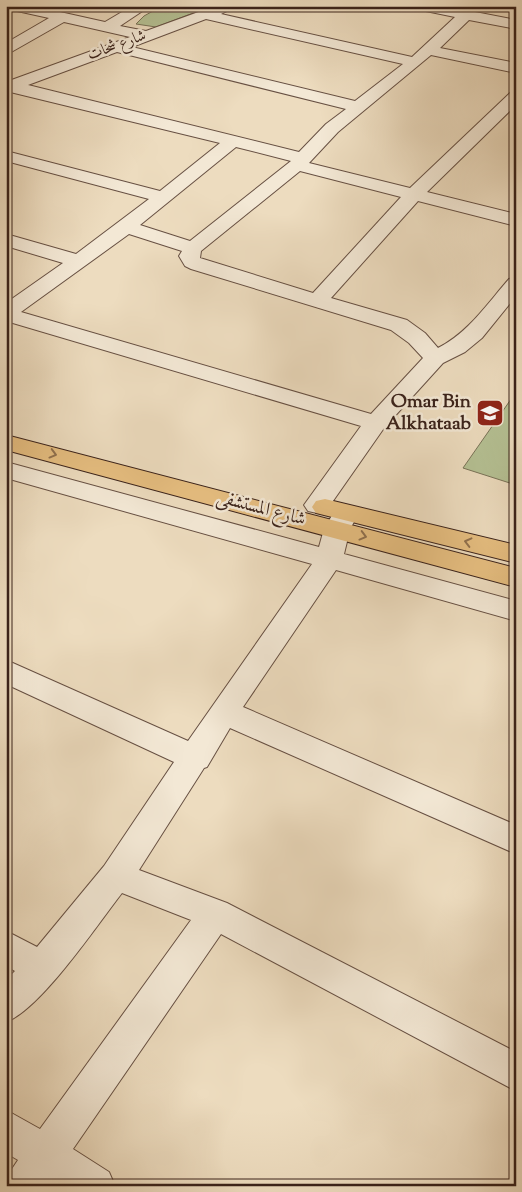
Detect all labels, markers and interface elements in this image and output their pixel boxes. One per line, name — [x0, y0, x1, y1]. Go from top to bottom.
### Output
street label: شارع شحات — [84, 25, 150, 67]
place label: Omar Bin Alkhataab — [386, 389, 472, 438]
school or university icon: Omar Bin Alkhataab — [475, 398, 505, 428]
one-way arrow — [49, 449, 57, 459]
street label: شارع المستشفى — [213, 484, 309, 534]
one-way arrow — [358, 531, 366, 541]
one-way arrow — [464, 537, 473, 548]

